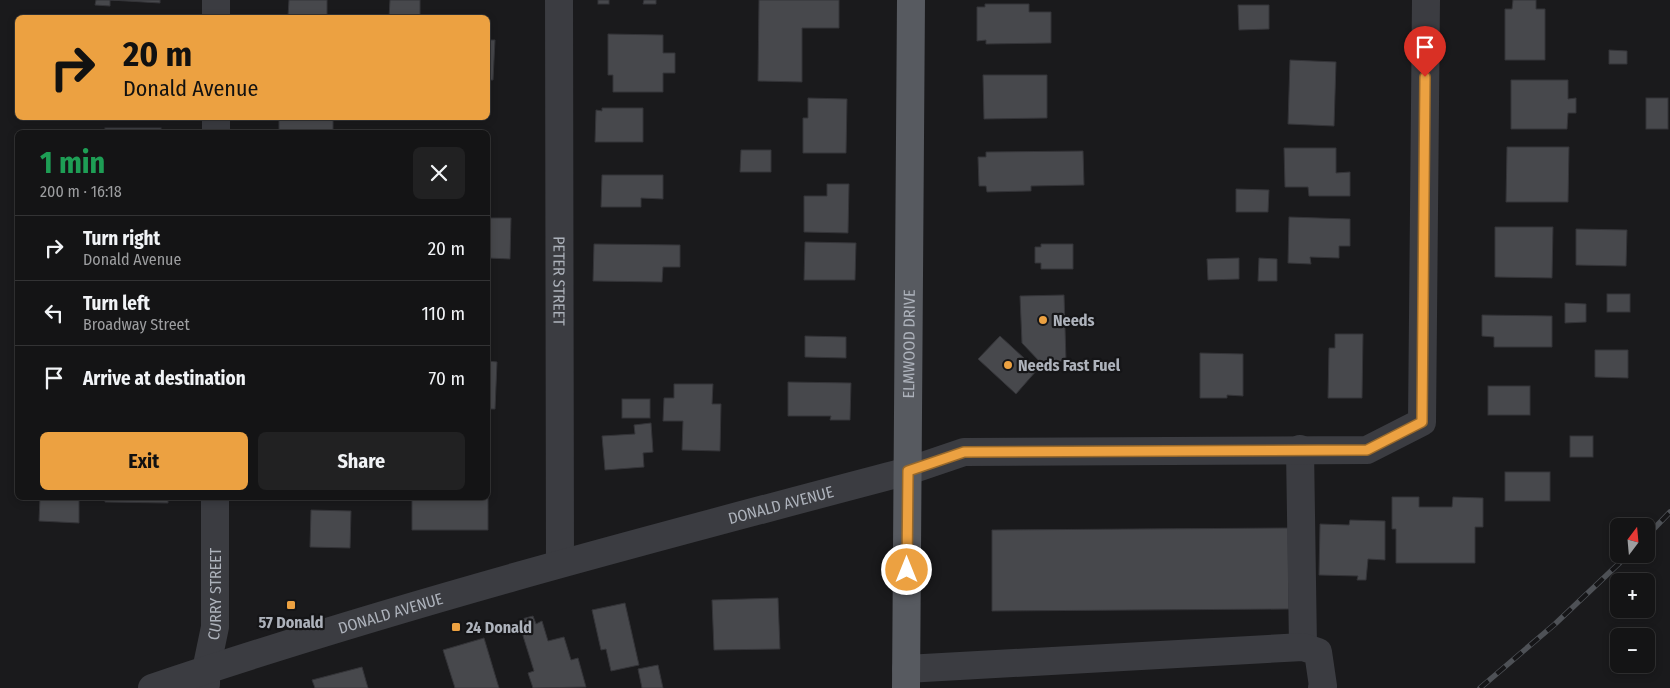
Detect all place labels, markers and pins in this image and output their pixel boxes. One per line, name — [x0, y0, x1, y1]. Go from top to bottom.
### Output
pin — [1404, 26, 1446, 77]
place label: Needs — [1053, 311, 1095, 330]
marker: Needs — [1037, 314, 1049, 326]
place label: Needs Fast Fuel — [1018, 356, 1121, 375]
marker: Needs Fast Fuel — [1002, 359, 1014, 371]
marker: 57 Donald — [285, 599, 297, 611]
place label: 57 Donald — [259, 613, 323, 632]
place label: 24 Donald — [465, 618, 532, 637]
marker: 24 Donald — [450, 621, 462, 633]

